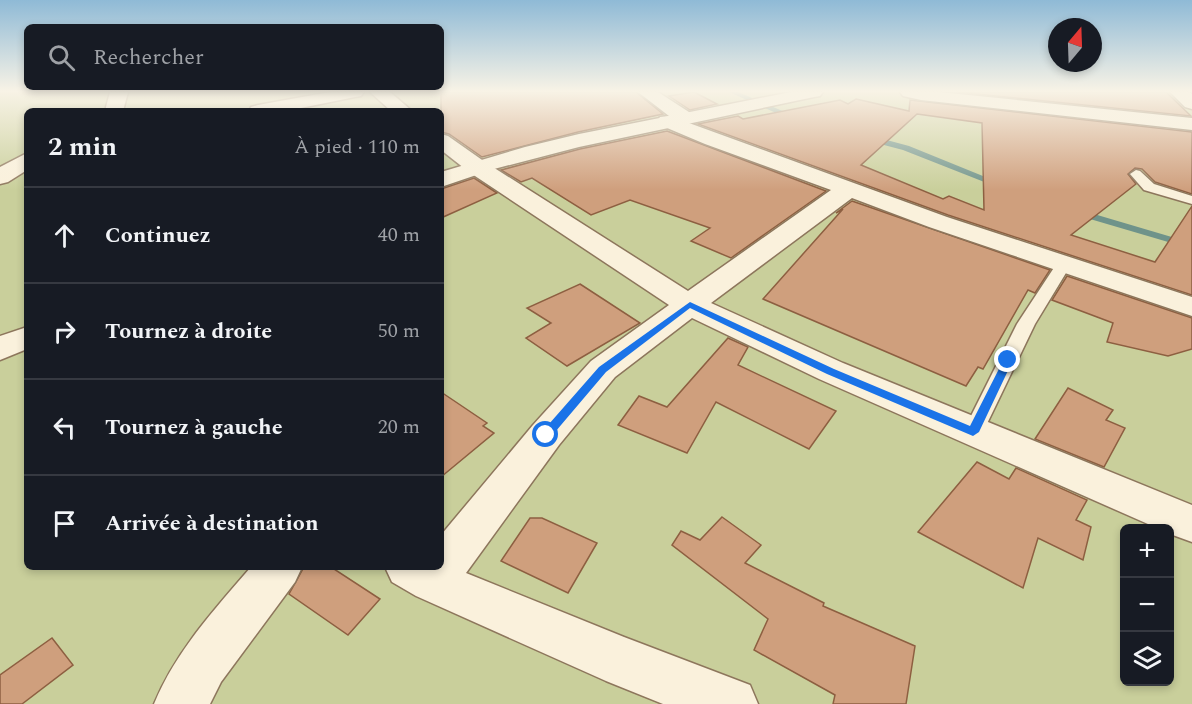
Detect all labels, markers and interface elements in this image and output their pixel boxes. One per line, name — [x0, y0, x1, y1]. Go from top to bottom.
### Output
north arrow — [1048, 18, 1102, 72]
search box — [24, 24, 444, 90]
icon: search — [45, 41, 78, 74]
text: Rechercher — [93, 41, 204, 74]
text: 2 min — [48, 127, 117, 167]
text: À pied · 110 m — [294, 132, 420, 162]
icon: ahead — [48, 219, 81, 252]
text: Continuez — [105, 219, 211, 252]
text: 40 m — [378, 220, 420, 250]
icon: right — [48, 315, 81, 348]
text: Tournez à droite — [105, 315, 272, 348]
text: 50 m — [378, 316, 420, 346]
route end — [994, 346, 1020, 372]
icon: left — [48, 411, 81, 444]
text: Tournez à gauche — [105, 411, 283, 444]
text: 20 m — [378, 412, 420, 442]
route start — [532, 421, 558, 447]
icon: arrive — [48, 507, 81, 540]
text: Arrivée à destination — [105, 507, 319, 540]
map controls — [1120, 524, 1174, 686]
button: + — [1120, 524, 1174, 578]
button: − — [1120, 578, 1174, 632]
button: layers — [1120, 632, 1174, 686]

